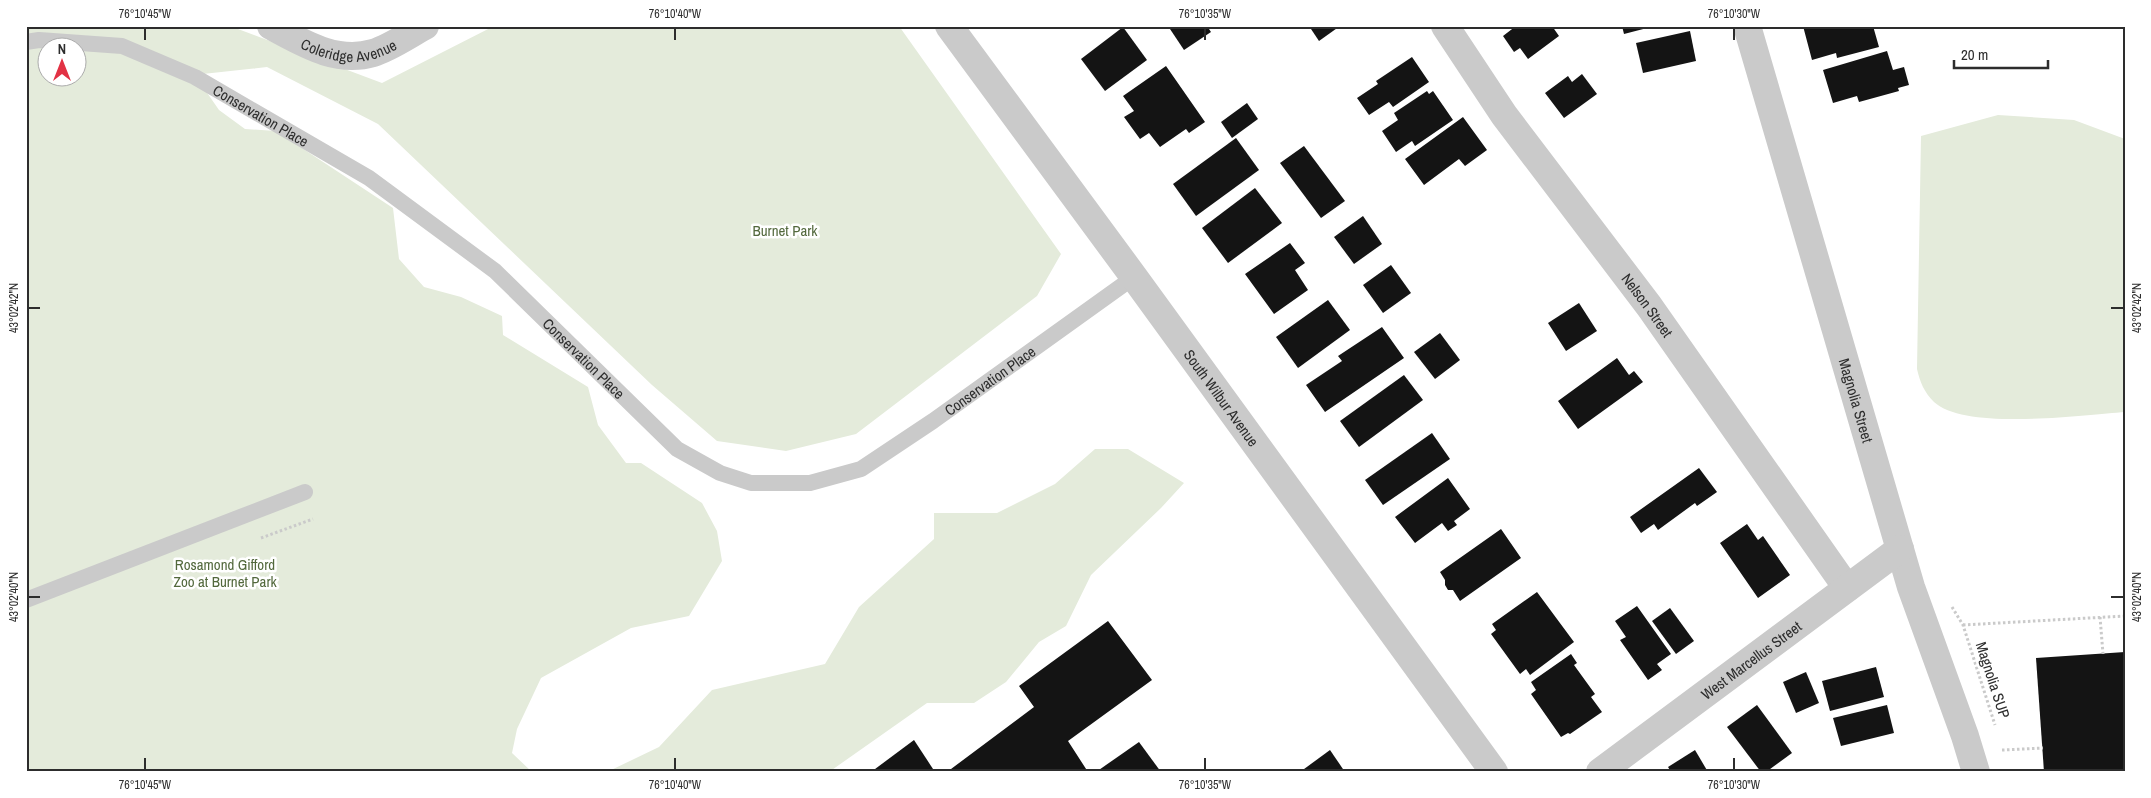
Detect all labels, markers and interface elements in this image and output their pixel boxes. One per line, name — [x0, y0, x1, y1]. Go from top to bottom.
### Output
text: 76°10'45"W — [119, 6, 172, 22]
text: 76°10'40"W — [649, 6, 702, 22]
text: 76°10'35"W — [1179, 6, 1232, 22]
text: 76°10'30"W — [1708, 6, 1761, 22]
street label: Coleridge Avenue — [299, 30, 397, 48]
text: Coleridge Avenue — [298, 33, 400, 67]
north arrow — [38, 38, 88, 88]
scale bar — [1954, 38, 2047, 70]
text: N — [58, 40, 66, 58]
text: 20 m — [1961, 44, 1988, 65]
street label: Conservation Place — [209, 79, 313, 151]
park label: Burnet Park — [753, 220, 818, 241]
street label: Nelson Street — [1617, 269, 1678, 342]
text: 43°02'42"N — [6, 283, 22, 333]
text: 43°02'42"N — [2129, 283, 2145, 333]
street label: Conservation Place — [538, 313, 630, 403]
street label: Conservation Place — [940, 340, 1040, 420]
street label: South Wilbur Avenue — [1179, 345, 1264, 451]
street label: Magnolia Street — [1834, 356, 1879, 446]
park label: Rosamond Gifford Zoo at Burnet Park — [173, 554, 277, 592]
text: 43°02'40"N — [6, 572, 22, 622]
text: 43°02'40"N — [2129, 572, 2145, 622]
street label: West Marcellus Street — [1696, 615, 1806, 704]
street label: Magnolia SUP — [1971, 639, 2015, 721]
text: 76°10'45"W — [119, 777, 172, 793]
text: 76°10'40"W — [649, 777, 702, 793]
text: 76°10'35"W — [1179, 777, 1232, 793]
text: 76°10'30"W — [1708, 777, 1761, 793]

